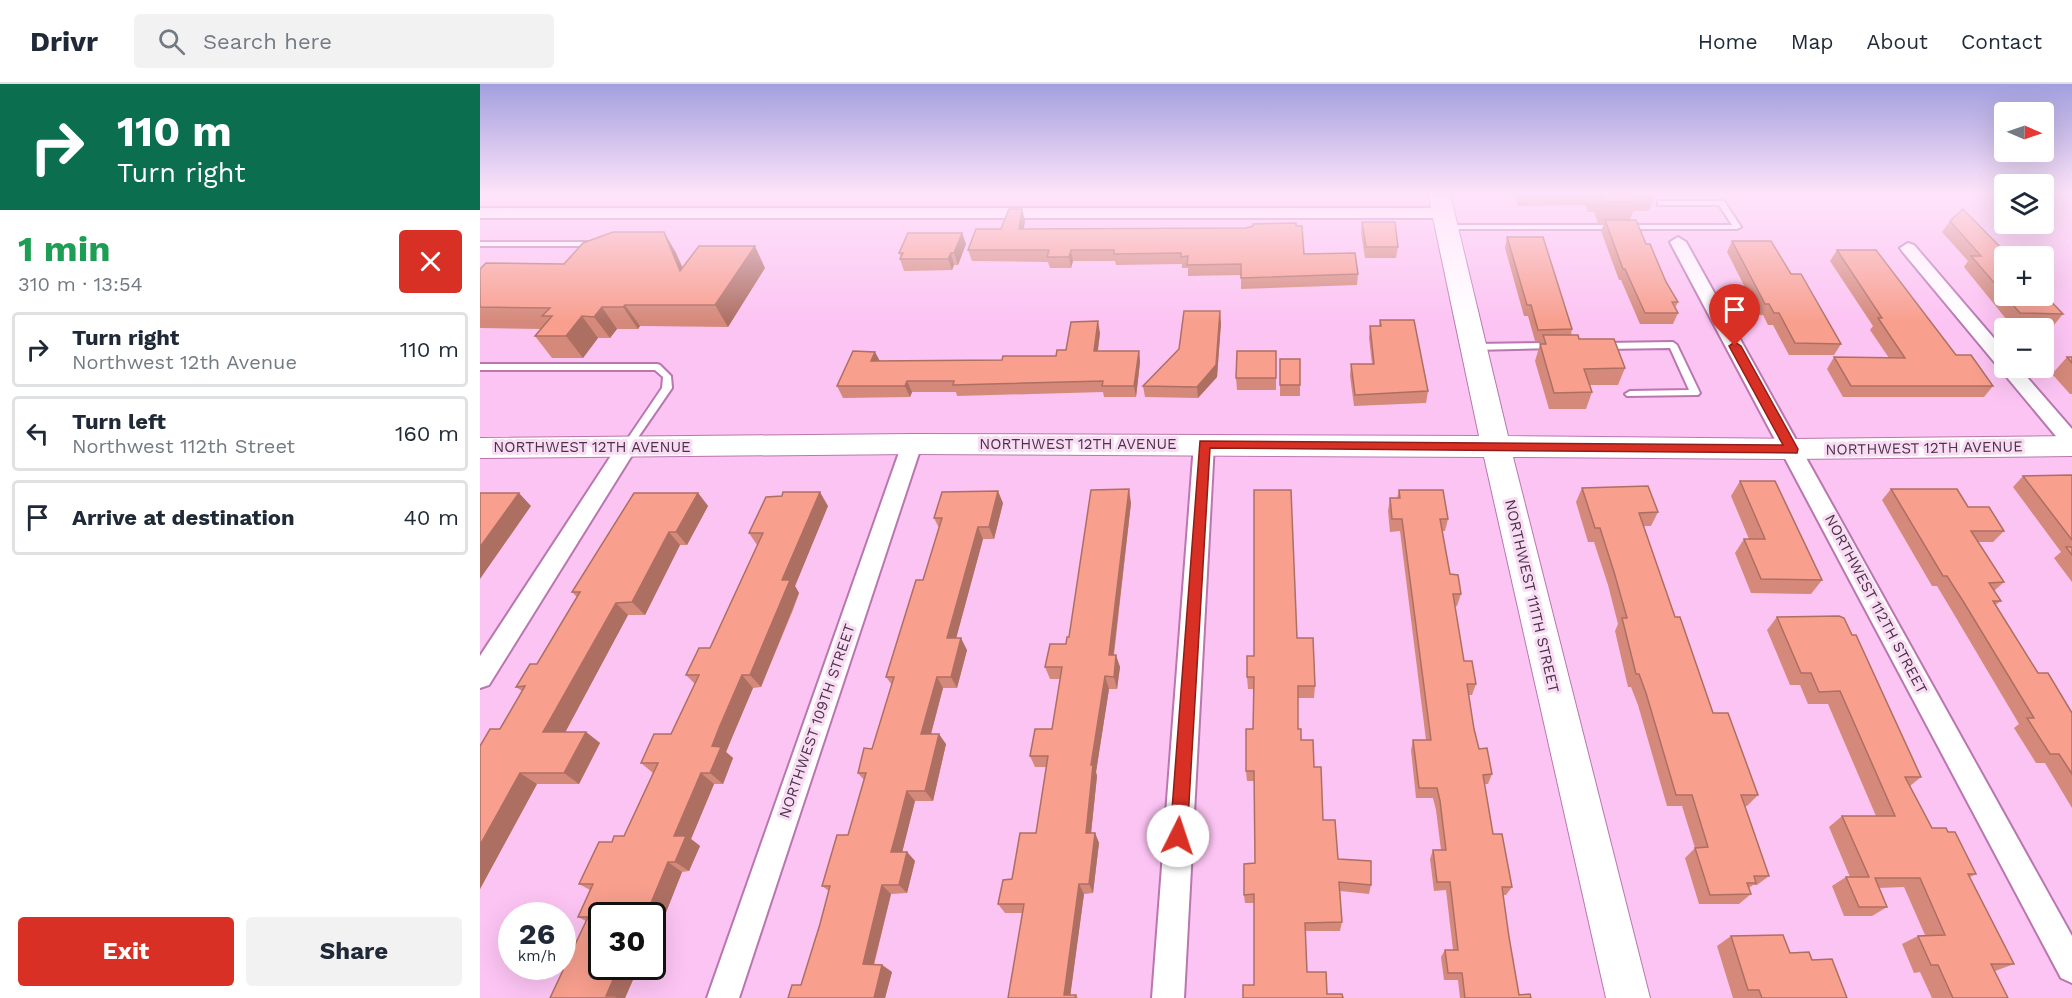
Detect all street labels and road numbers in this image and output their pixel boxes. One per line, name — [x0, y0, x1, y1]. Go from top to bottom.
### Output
street label: NORTHWEST 12TH AVENUE — [979, 435, 1177, 453]
street label: NORTHWEST 12TH AVENUE — [1825, 437, 2023, 459]
street label: NORTHWEST 12TH AVENUE — [493, 438, 691, 456]
street label: NORTHWEST 111TH STREET — [1501, 498, 1563, 694]
street label: NORTHWEST 112TH STREET — [1821, 511, 1931, 697]
street label: NORTHWEST 109TH STREET — [775, 621, 859, 821]

